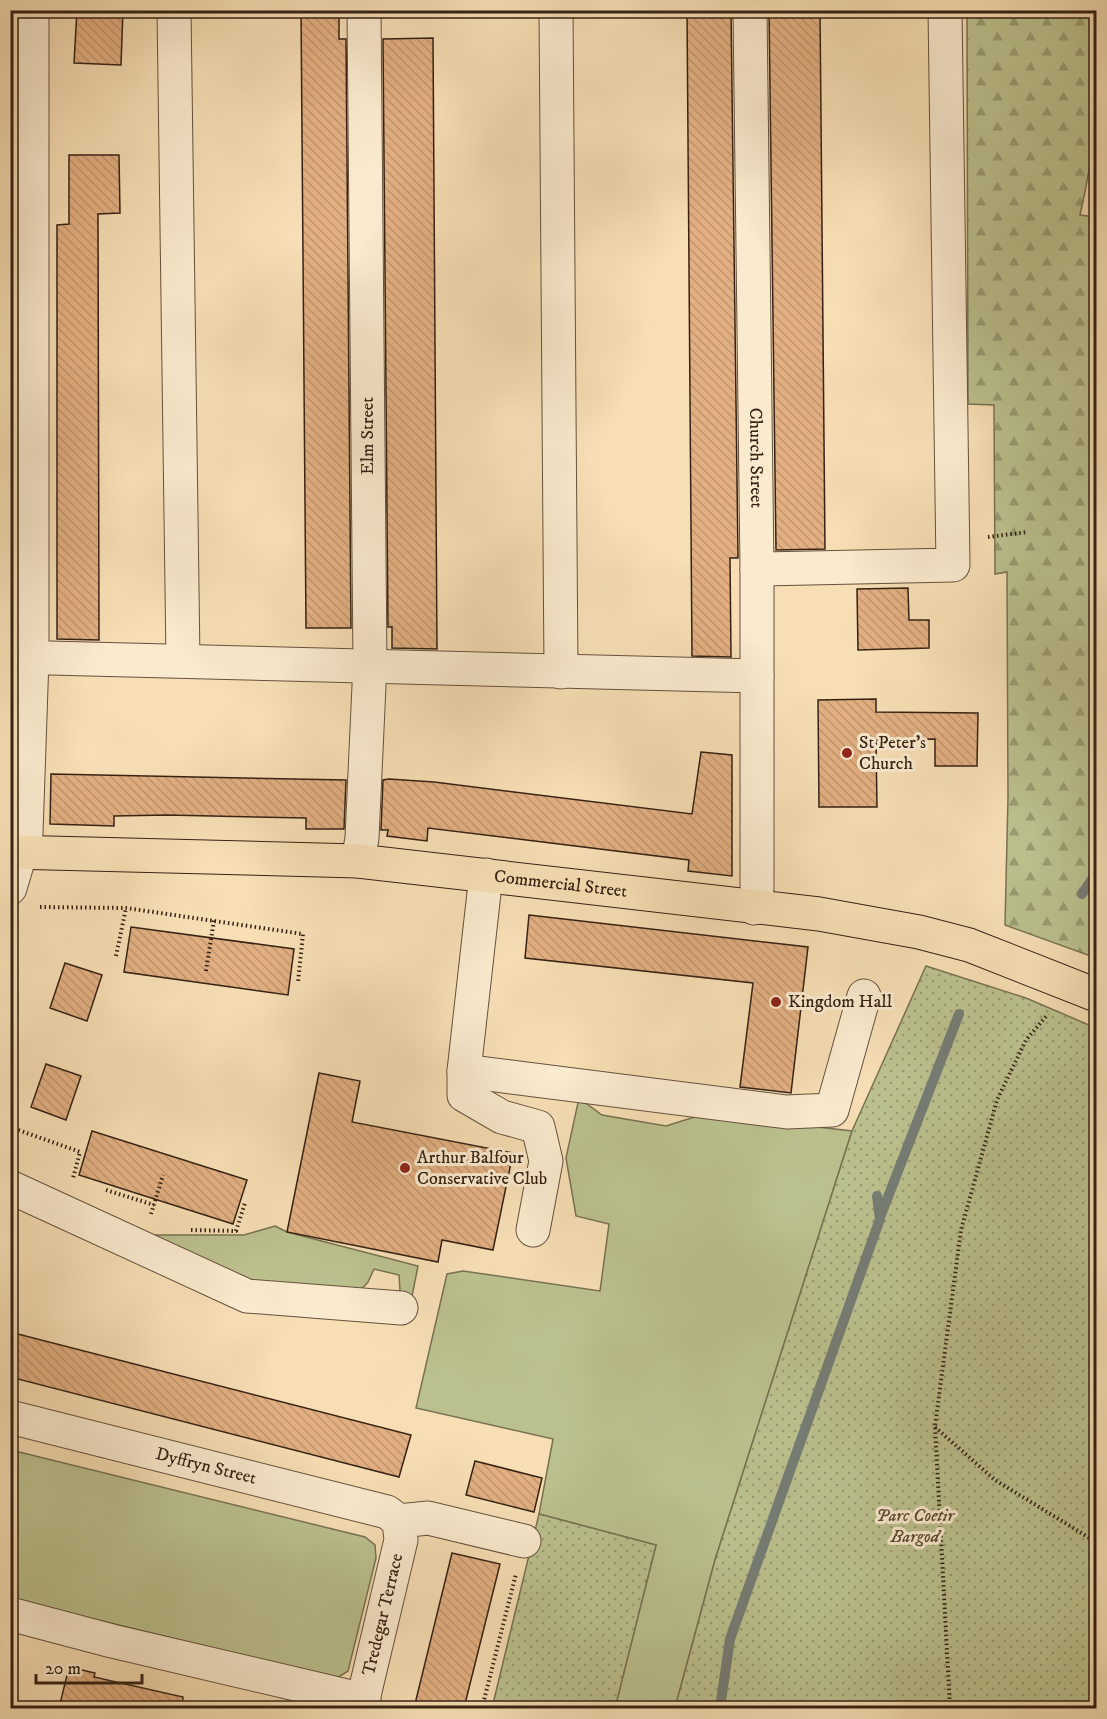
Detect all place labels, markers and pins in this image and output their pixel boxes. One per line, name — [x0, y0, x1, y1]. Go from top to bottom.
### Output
place label: St Peter's Church — [859, 732, 926, 775]
marker: St Peter's Church — [840, 746, 854, 760]
place label: Kingdom Hall — [788, 991, 893, 1013]
marker: Kingdom Hall — [769, 995, 783, 1009]
place label: Arthur Balfour Conservative Club — [417, 1147, 547, 1190]
marker: Arthur Balfour Conservative Club — [398, 1161, 412, 1175]

